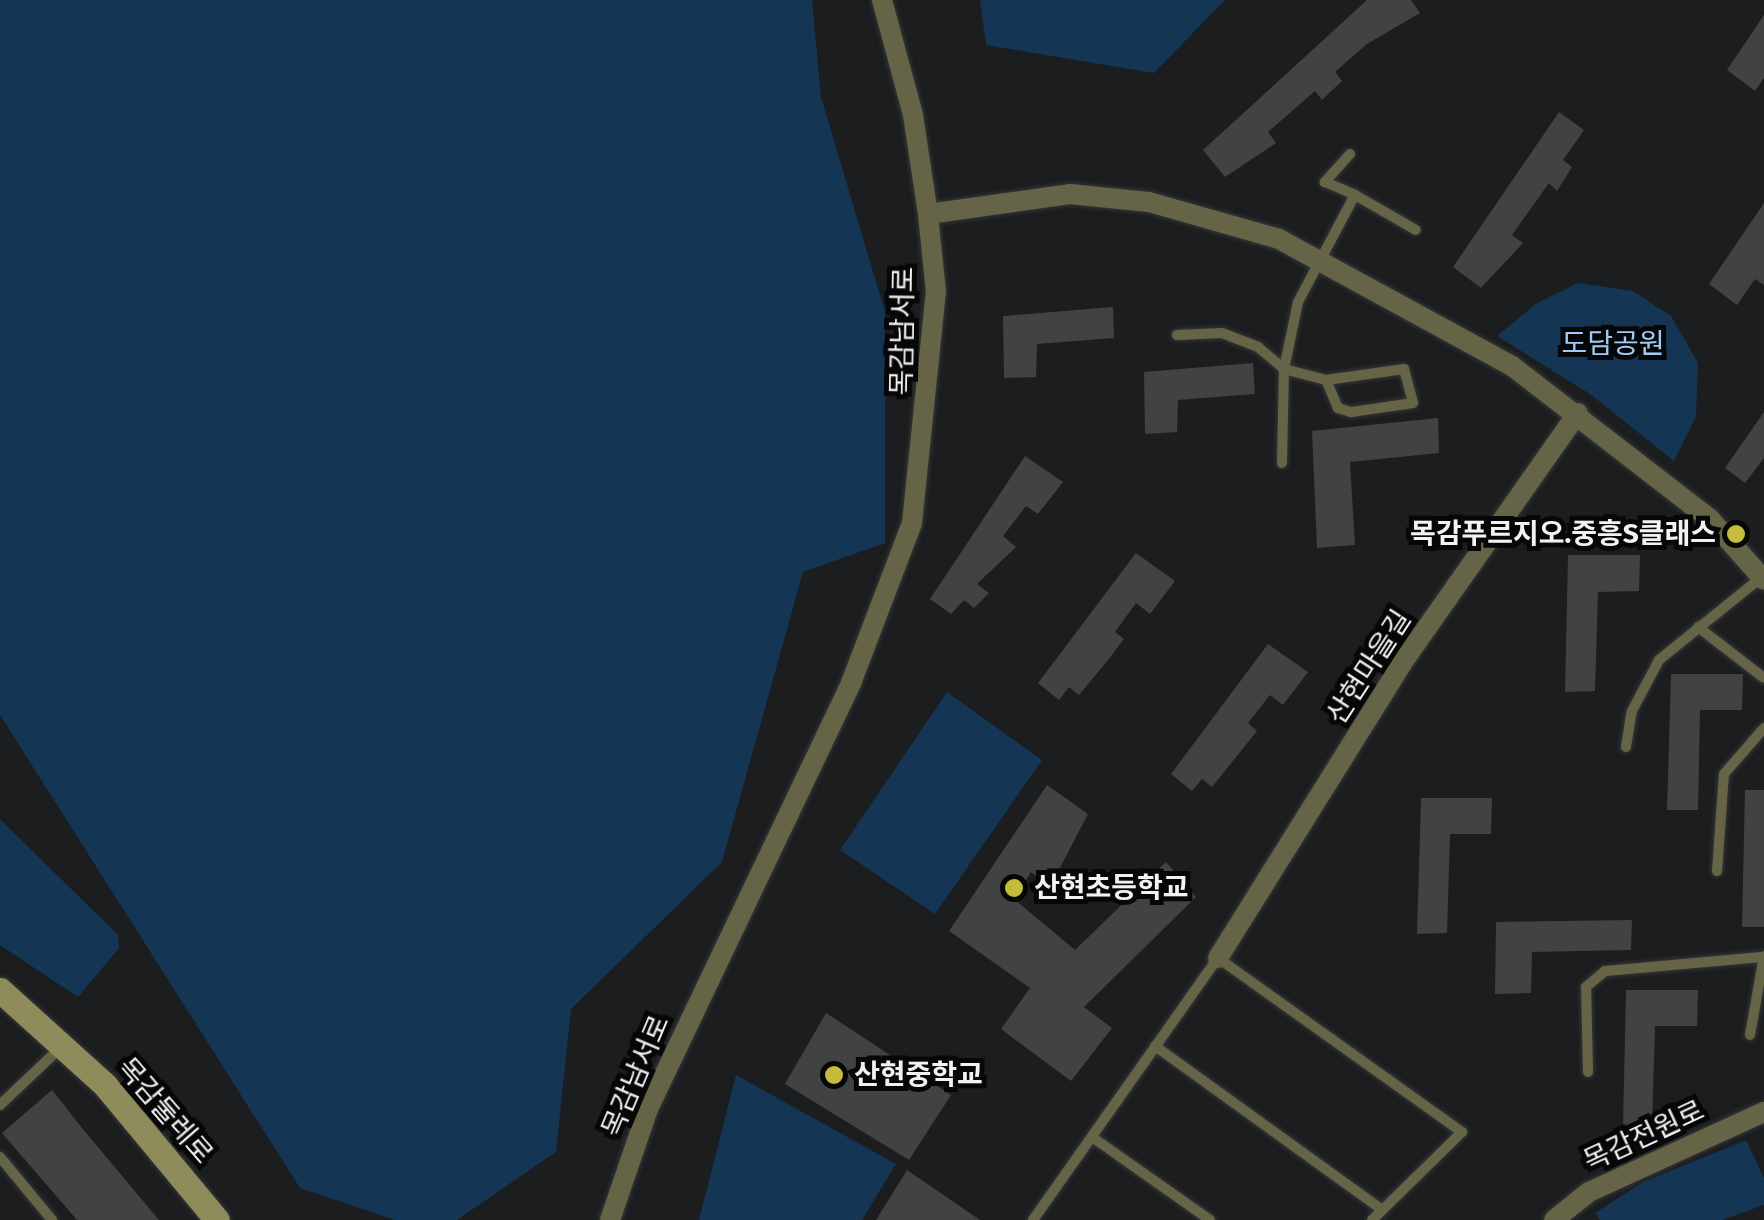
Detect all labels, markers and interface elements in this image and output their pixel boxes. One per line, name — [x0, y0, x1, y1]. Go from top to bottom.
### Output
street label: 목감남서로 — [885, 266, 921, 396]
park label: 도담공원 — [1561, 327, 1665, 361]
place label: 목감푸르지오.중흥S클래스 — [1410, 517, 1716, 551]
marker: 목감푸르지오.중흥S클래스 — [1725, 523, 1747, 545]
street label: 산현마을길 — [1320, 604, 1418, 730]
place label: 산현초등학교 — [1034, 871, 1189, 905]
marker: 산현초등학교 — [1003, 877, 1025, 899]
street label: 목감남서로 — [595, 1010, 677, 1142]
street label: 목감둘레로 — [110, 1051, 220, 1171]
place label: 산현중학교 — [854, 1058, 983, 1092]
marker: 산현중학교 — [823, 1064, 845, 1086]
street label: 목감전원로 — [1579, 1094, 1709, 1178]

